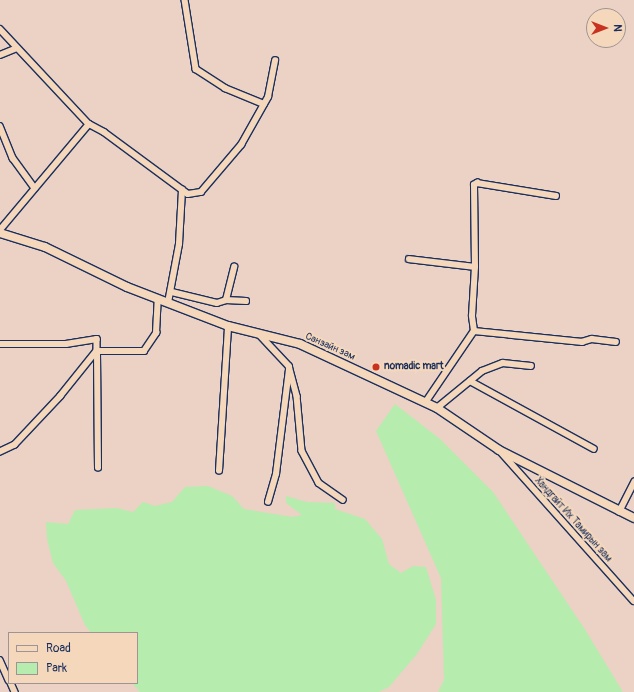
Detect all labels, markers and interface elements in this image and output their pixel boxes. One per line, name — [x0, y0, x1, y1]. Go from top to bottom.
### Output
north arrow — [586, 8, 626, 48]
text: N — [611, 24, 624, 32]
street label: Санзайн зам — [303, 331, 357, 363]
place label: nomadic mart — [384, 361, 444, 373]
marker: nomadic mart — [371, 362, 381, 372]
street label: Хандгайт Их Тамирын зам — [532, 475, 614, 565]
legend — [8, 632, 138, 684]
text: Road — [46, 641, 71, 656]
text: Park — [46, 661, 67, 676]

